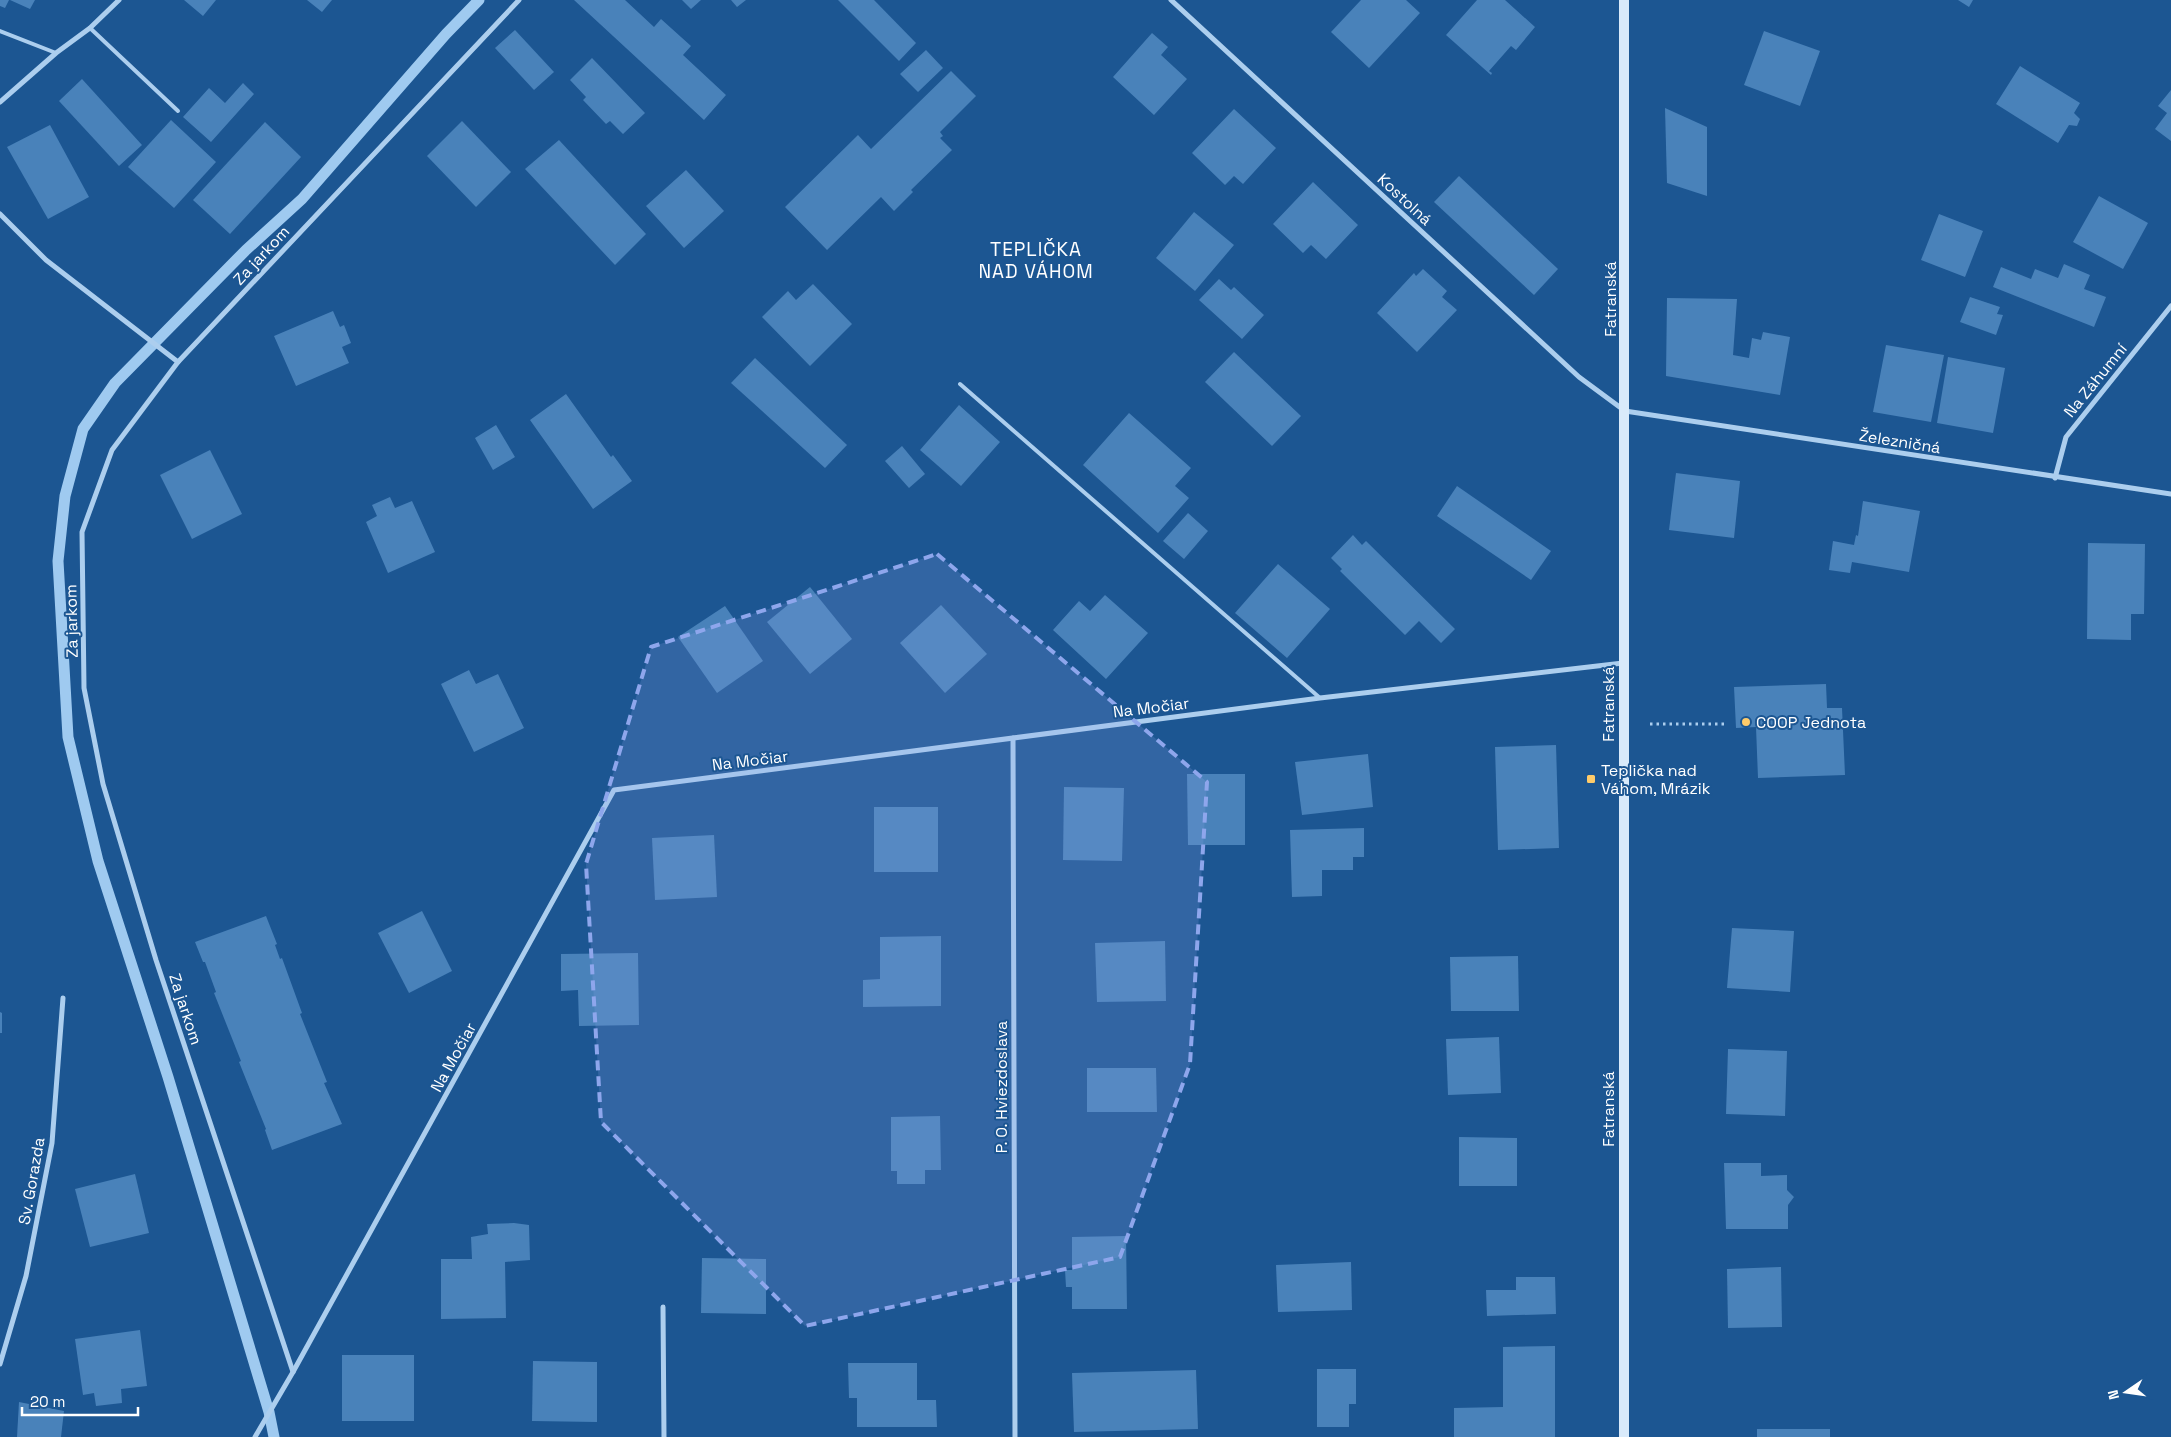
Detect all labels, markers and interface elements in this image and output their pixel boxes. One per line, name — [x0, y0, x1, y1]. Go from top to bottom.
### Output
street label: Kostolná — [1373, 169, 1436, 230]
street label: Za jarkom — [229, 221, 294, 289]
district label: TEPLIČKA NAD VÁHOM — [978, 237, 1094, 284]
street label: Fatranská — [1600, 261, 1621, 337]
street label: Na Záhumní — [2059, 339, 2132, 422]
street label: Železničná — [1858, 425, 1942, 458]
street label: Za jarkom — [60, 584, 83, 658]
street label: Fatranská — [1598, 666, 1619, 742]
street label: Na Močiar — [1112, 692, 1190, 723]
place label: COOP Jednota — [1756, 712, 1866, 733]
marker: COOP Jednota — [1740, 716, 1752, 728]
street label: Na Močiar — [711, 745, 789, 776]
place label: Teplička nad Váhom, Mrázik — [1601, 760, 1711, 799]
marker: Teplička nad Váhom, Mrázik — [1585, 773, 1597, 785]
street label: Za jarkom — [164, 971, 207, 1047]
street label: Na Močiar — [426, 1019, 481, 1096]
street label: P. O. Hviezdoslava — [991, 1021, 1012, 1153]
street label: Fatranská — [1598, 1071, 1619, 1147]
street label: Sv. Gorazda — [13, 1136, 50, 1226]
north arrow — [2101, 1367, 2151, 1417]
scale bar — [22, 1384, 139, 1416]
text: N — [2104, 1388, 2123, 1402]
text: 20 m — [30, 1392, 65, 1411]

